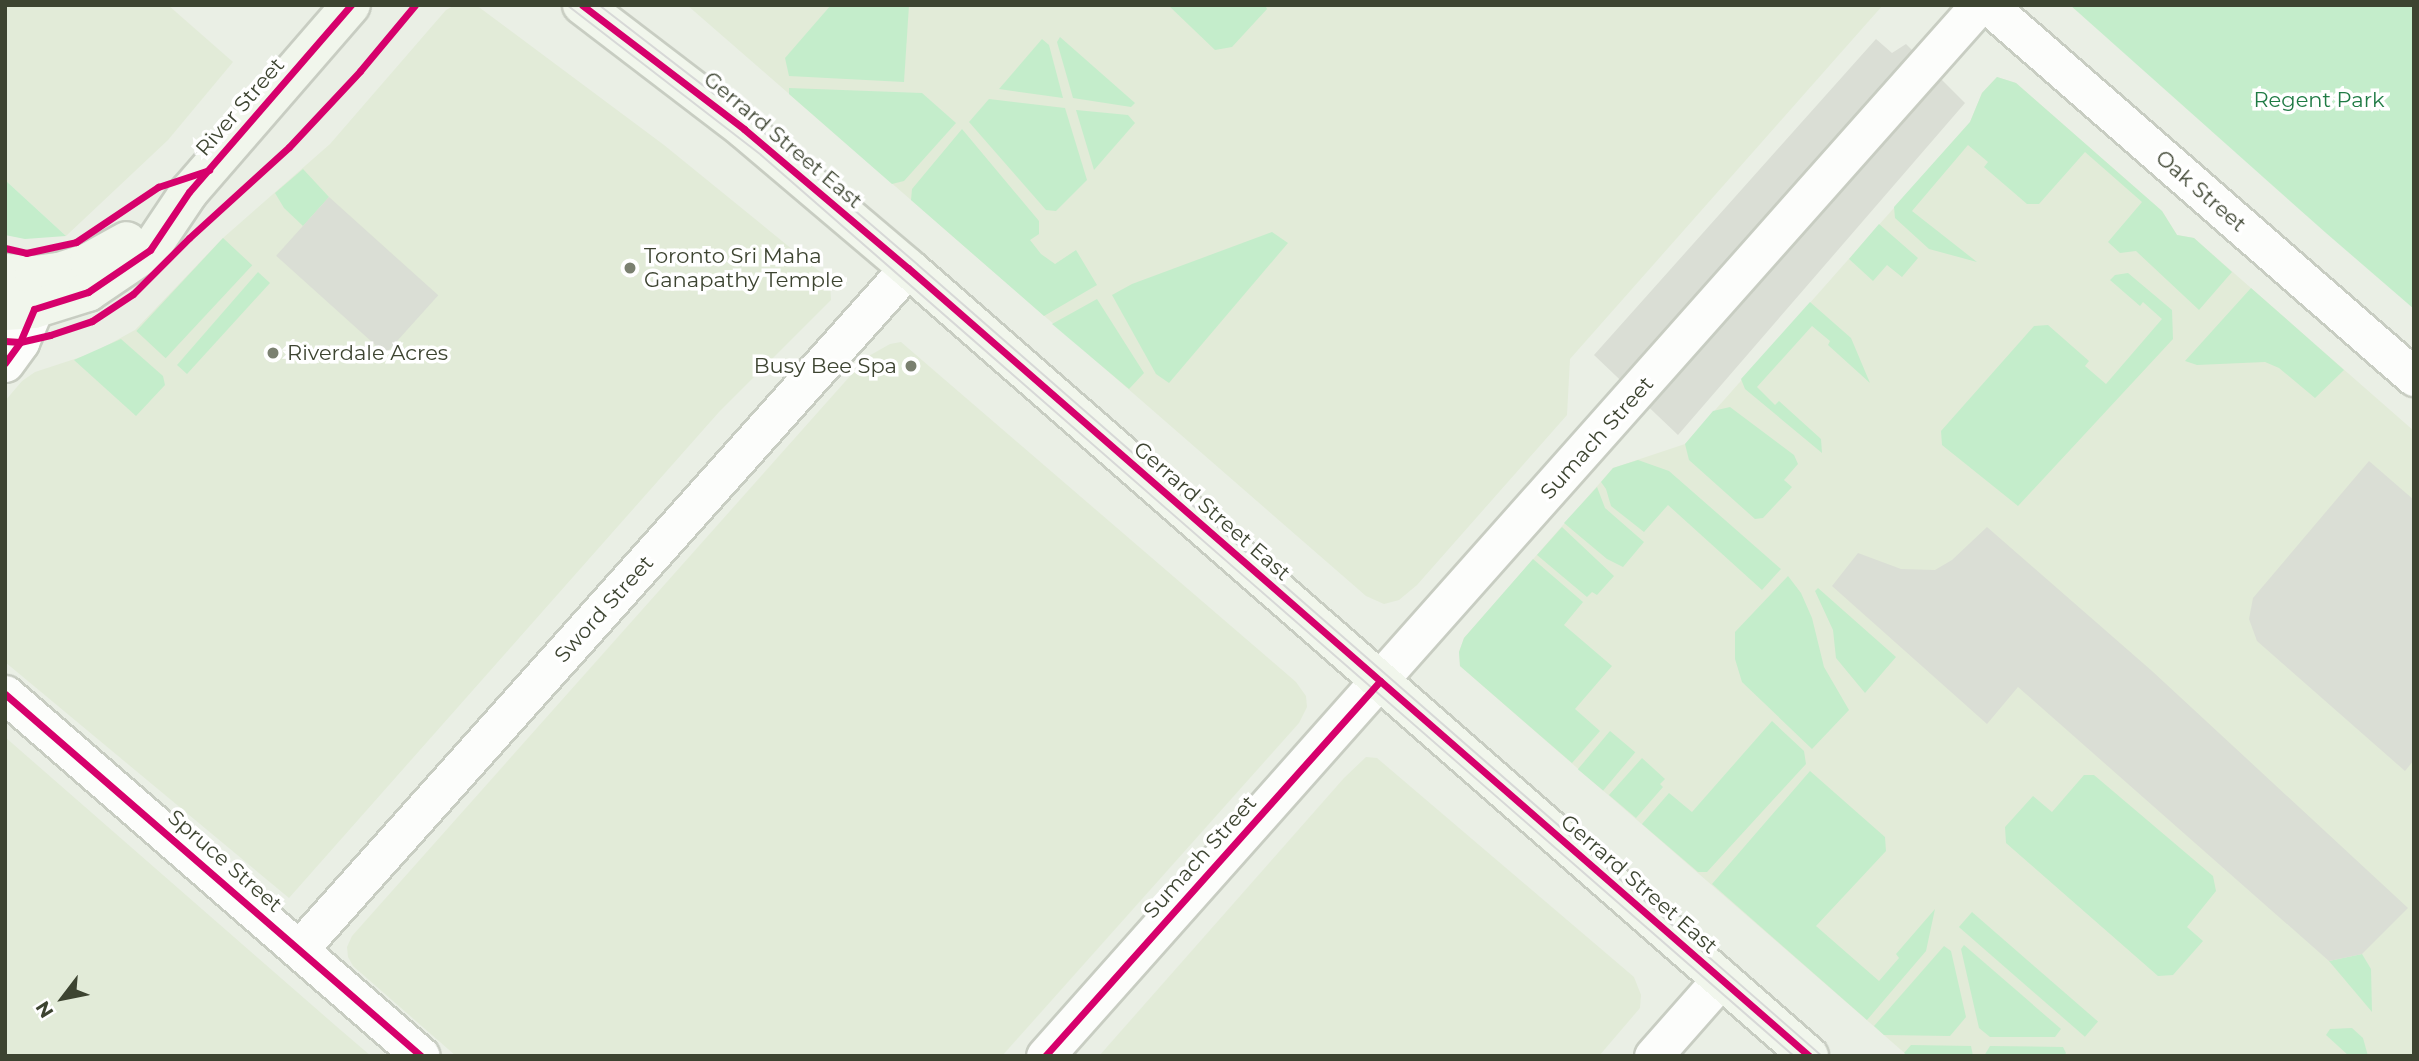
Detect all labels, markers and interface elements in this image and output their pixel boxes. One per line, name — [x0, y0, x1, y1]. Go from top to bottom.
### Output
street label: River Street — [190, 53, 290, 161]
street label: Gerrard Street East — [699, 66, 867, 214]
park label: Regent Park — [2253, 87, 2385, 113]
street label: Oak Street — [2151, 145, 2251, 237]
place label: Toronto Sri Maha Ganapathy Temple — [644, 243, 843, 293]
marker: Toronto Sri Maha Ganapathy Temple — [622, 260, 638, 276]
place label: Riverdale Acres — [287, 340, 448, 366]
marker: Riverdale Acres — [265, 345, 281, 361]
place label: Busy Bee Spa — [754, 353, 897, 379]
marker: Busy Bee Spa — [903, 358, 919, 374]
street label: Sumach Street — [1535, 371, 1659, 505]
street label: Gerrard Street East — [1129, 436, 1295, 586]
street label: Sword Street — [549, 550, 659, 668]
street label: Sumach Street — [1138, 790, 1262, 924]
street label: Spruce Street — [163, 805, 287, 917]
street label: Gerrard Street East — [1556, 809, 1722, 959]
north arrow — [28, 963, 98, 1033]
text: N — [31, 997, 59, 1022]

